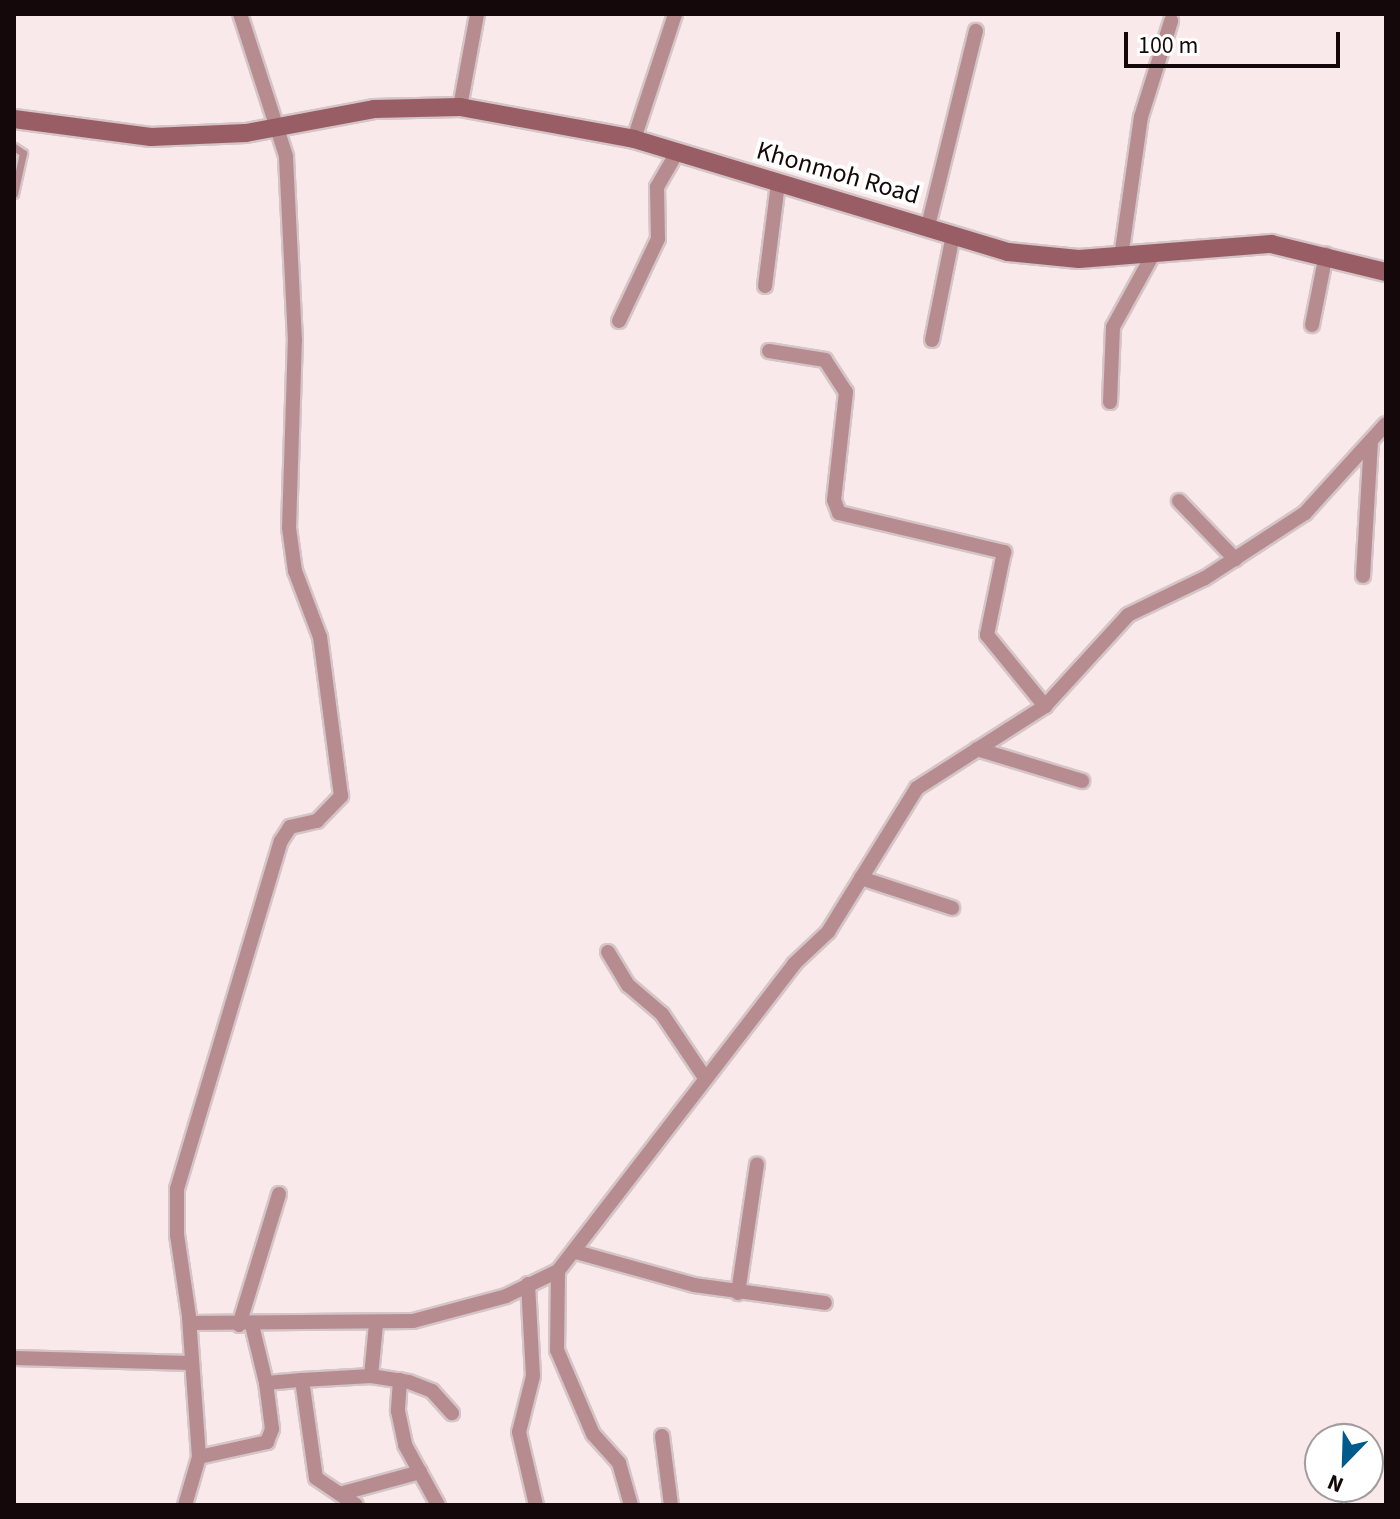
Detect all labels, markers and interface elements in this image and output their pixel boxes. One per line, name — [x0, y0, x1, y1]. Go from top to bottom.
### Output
scale bar — [1128, 16, 1344, 66]
text: 100 m — [1138, 28, 1198, 63]
street label: Khonmoh Road — [753, 135, 923, 211]
north arrow — [1304, 1423, 1384, 1503]
text: N — [1322, 1466, 1348, 1501]

